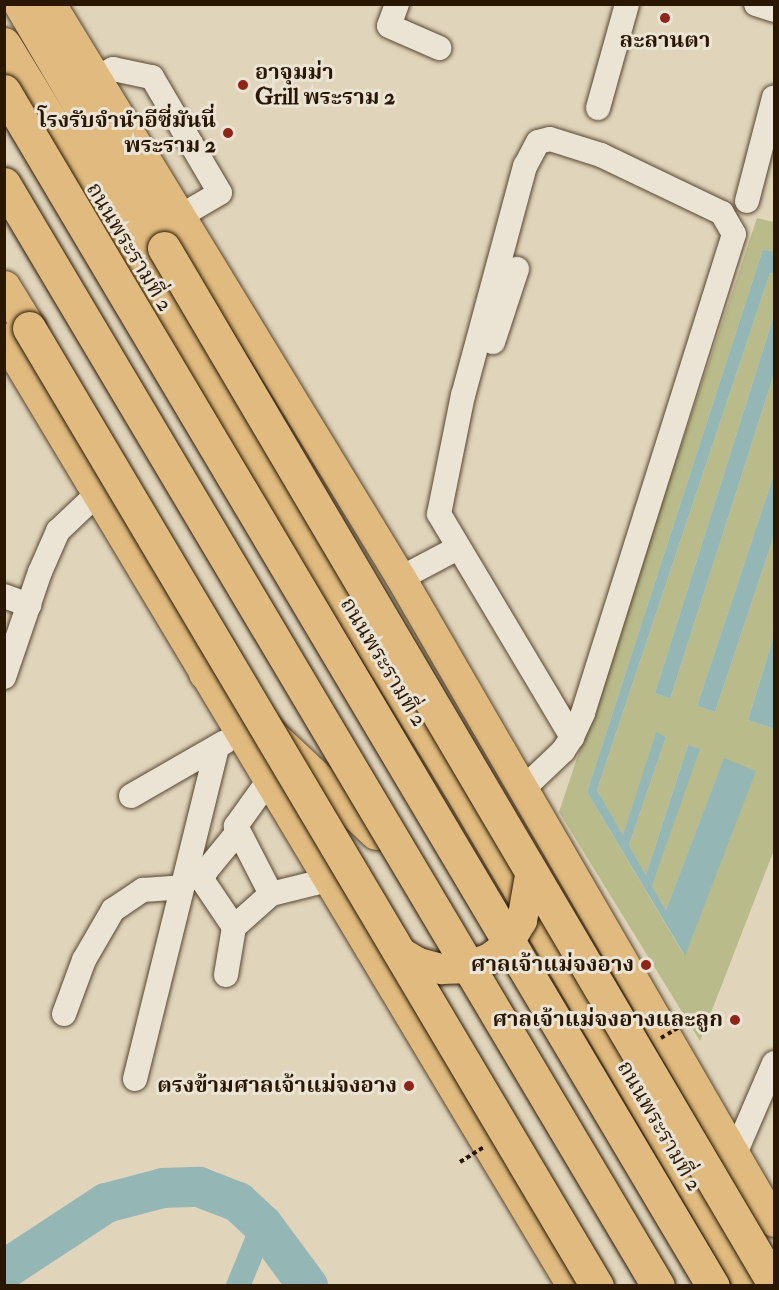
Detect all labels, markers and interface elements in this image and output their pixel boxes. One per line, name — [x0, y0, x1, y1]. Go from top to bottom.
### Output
marker: ละลานตา — [658, 11, 672, 25]
place label: ละลานตา — [620, 28, 710, 54]
place label: อาจุมม่า Grill พระราม 2 — [255, 59, 395, 110]
marker: อาจุมม่า Grill พระราม 2 — [236, 78, 250, 92]
place label: โรงรับจำนำอีซี่มันนี่ พระราม 2 — [38, 107, 216, 158]
marker: โรงรับจำนำอีซี่มันนี่ พระราม 2 — [221, 126, 235, 140]
street label: ถนนพระรามที่ 2 — [80, 178, 178, 316]
street label: ถนนพระรามที่ 2 — [334, 593, 432, 731]
place label: ศาลเจ้าแม่จงอาง — [471, 952, 634, 978]
marker: ศาลเจ้าแม่จงอาง — [639, 958, 653, 972]
place label: ศาลเจ้าแม่จงอางและลูก — [492, 1007, 723, 1033]
marker: ศาลเจ้าแม่จงอางและลูก — [728, 1013, 742, 1027]
street label: ถนนพระรามที่ 2 — [611, 1056, 707, 1196]
place label: ตรงข้ามศาลเจ้าแม่จงอาง — [157, 1073, 397, 1099]
marker: ตรงข้ามศาลเจ้าแม่จงอาง — [402, 1079, 416, 1093]

